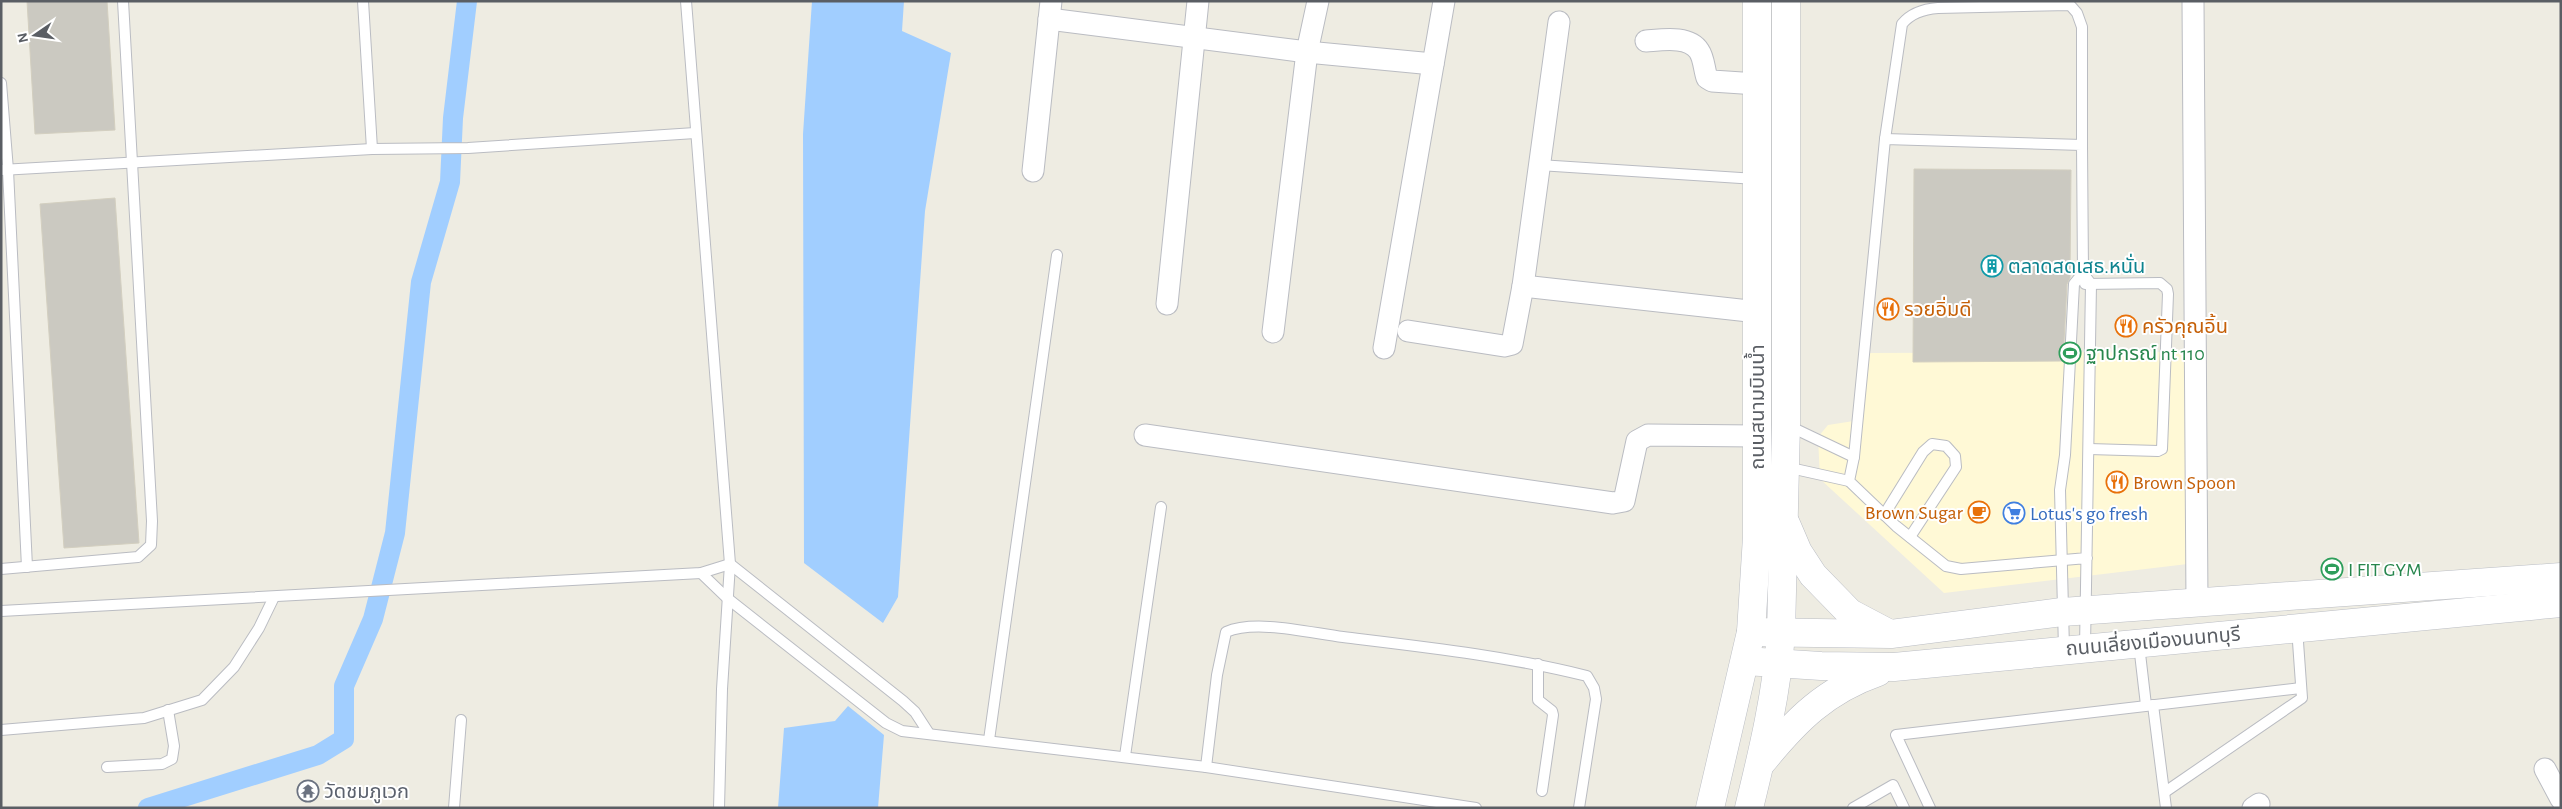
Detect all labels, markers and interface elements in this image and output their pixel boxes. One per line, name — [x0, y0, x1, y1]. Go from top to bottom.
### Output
north arrow — [10, 10, 60, 60]
text: N — [15, 31, 31, 44]
place label: ตลาดสดเสธ.หนั่น — [2008, 253, 2145, 277]
building icon: ตลาดสดเสธ.หนั่น — [1980, 254, 2004, 278]
place label: รวยอิ่มดี — [1904, 296, 1972, 320]
restaurant icon: รวยอิ่มดี — [1876, 297, 1900, 321]
place label: ครัวคุณอิ้น — [2142, 313, 2228, 338]
restaurant icon: ครัวคุณอิ้น — [2114, 314, 2138, 338]
sports icon: ฐาปกรณ์ nt 110 — [2058, 341, 2082, 365]
street label: ถนนสนามบินน้ำ — [1743, 344, 1768, 470]
place label: ฐาปกรณ์ nt 110 — [2086, 344, 2205, 364]
restaurant icon: Brown Spoon — [2105, 470, 2129, 494]
place label: Brown Spoon — [2133, 473, 2236, 493]
cafe icon: Brown Sugar — [1967, 500, 1991, 524]
supermarket icon: Lotus's go fresh — [2002, 501, 2026, 525]
place label: Brown Sugar — [1865, 503, 1964, 523]
place label: Lotus's go fresh — [2030, 504, 2148, 524]
sports icon: I FIT GYM — [2320, 557, 2344, 581]
place label: I FIT GYM — [2348, 560, 2422, 580]
street label: ถนนเลี่ยงเมืองนนทบุรี — [2064, 619, 2241, 661]
temple icon: วัดชมภูเวก — [296, 779, 320, 803]
place label: วัดชมภูเวก — [324, 782, 409, 804]

